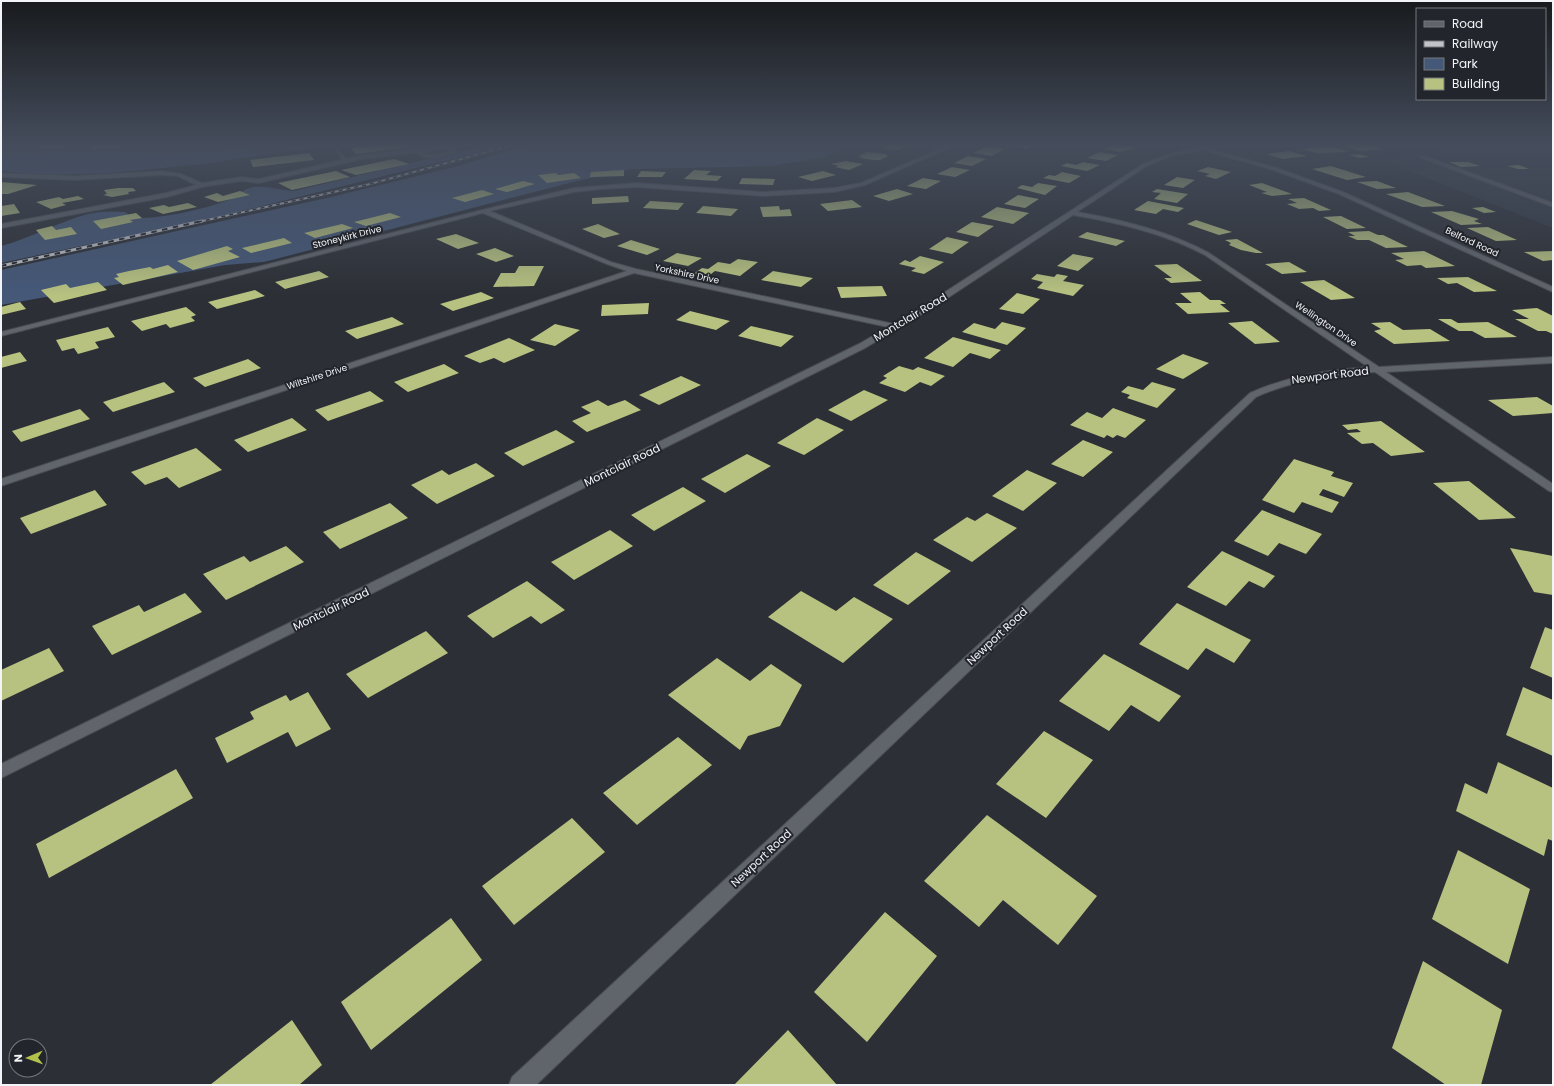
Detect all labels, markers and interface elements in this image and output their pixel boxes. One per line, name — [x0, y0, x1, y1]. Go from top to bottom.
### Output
legend — [1416, 8, 1546, 100]
text: Road — [1452, 15, 1483, 32]
text: Railway — [1452, 35, 1498, 52]
text: Park — [1452, 55, 1479, 72]
text: Building — [1452, 75, 1500, 92]
street label: Stoneykirk Drive — [311, 223, 383, 251]
street label: Belford Road — [1444, 224, 1500, 260]
street label: Yorkshire Drive — [654, 261, 721, 287]
street label: Montclair Road — [870, 289, 950, 345]
street label: Wellington Drive — [1293, 299, 1360, 350]
street label: Wiltshire Drive — [285, 361, 349, 392]
street label: Newport Road — [1290, 362, 1370, 388]
street label: Montclair Road — [581, 440, 663, 490]
street label: Montclair Road — [290, 584, 372, 634]
street label: Newport Road — [963, 604, 1031, 668]
street label: Newport Road — [727, 826, 795, 890]
north arrow — [8, 1038, 48, 1078]
text: N — [10, 1054, 26, 1063]

